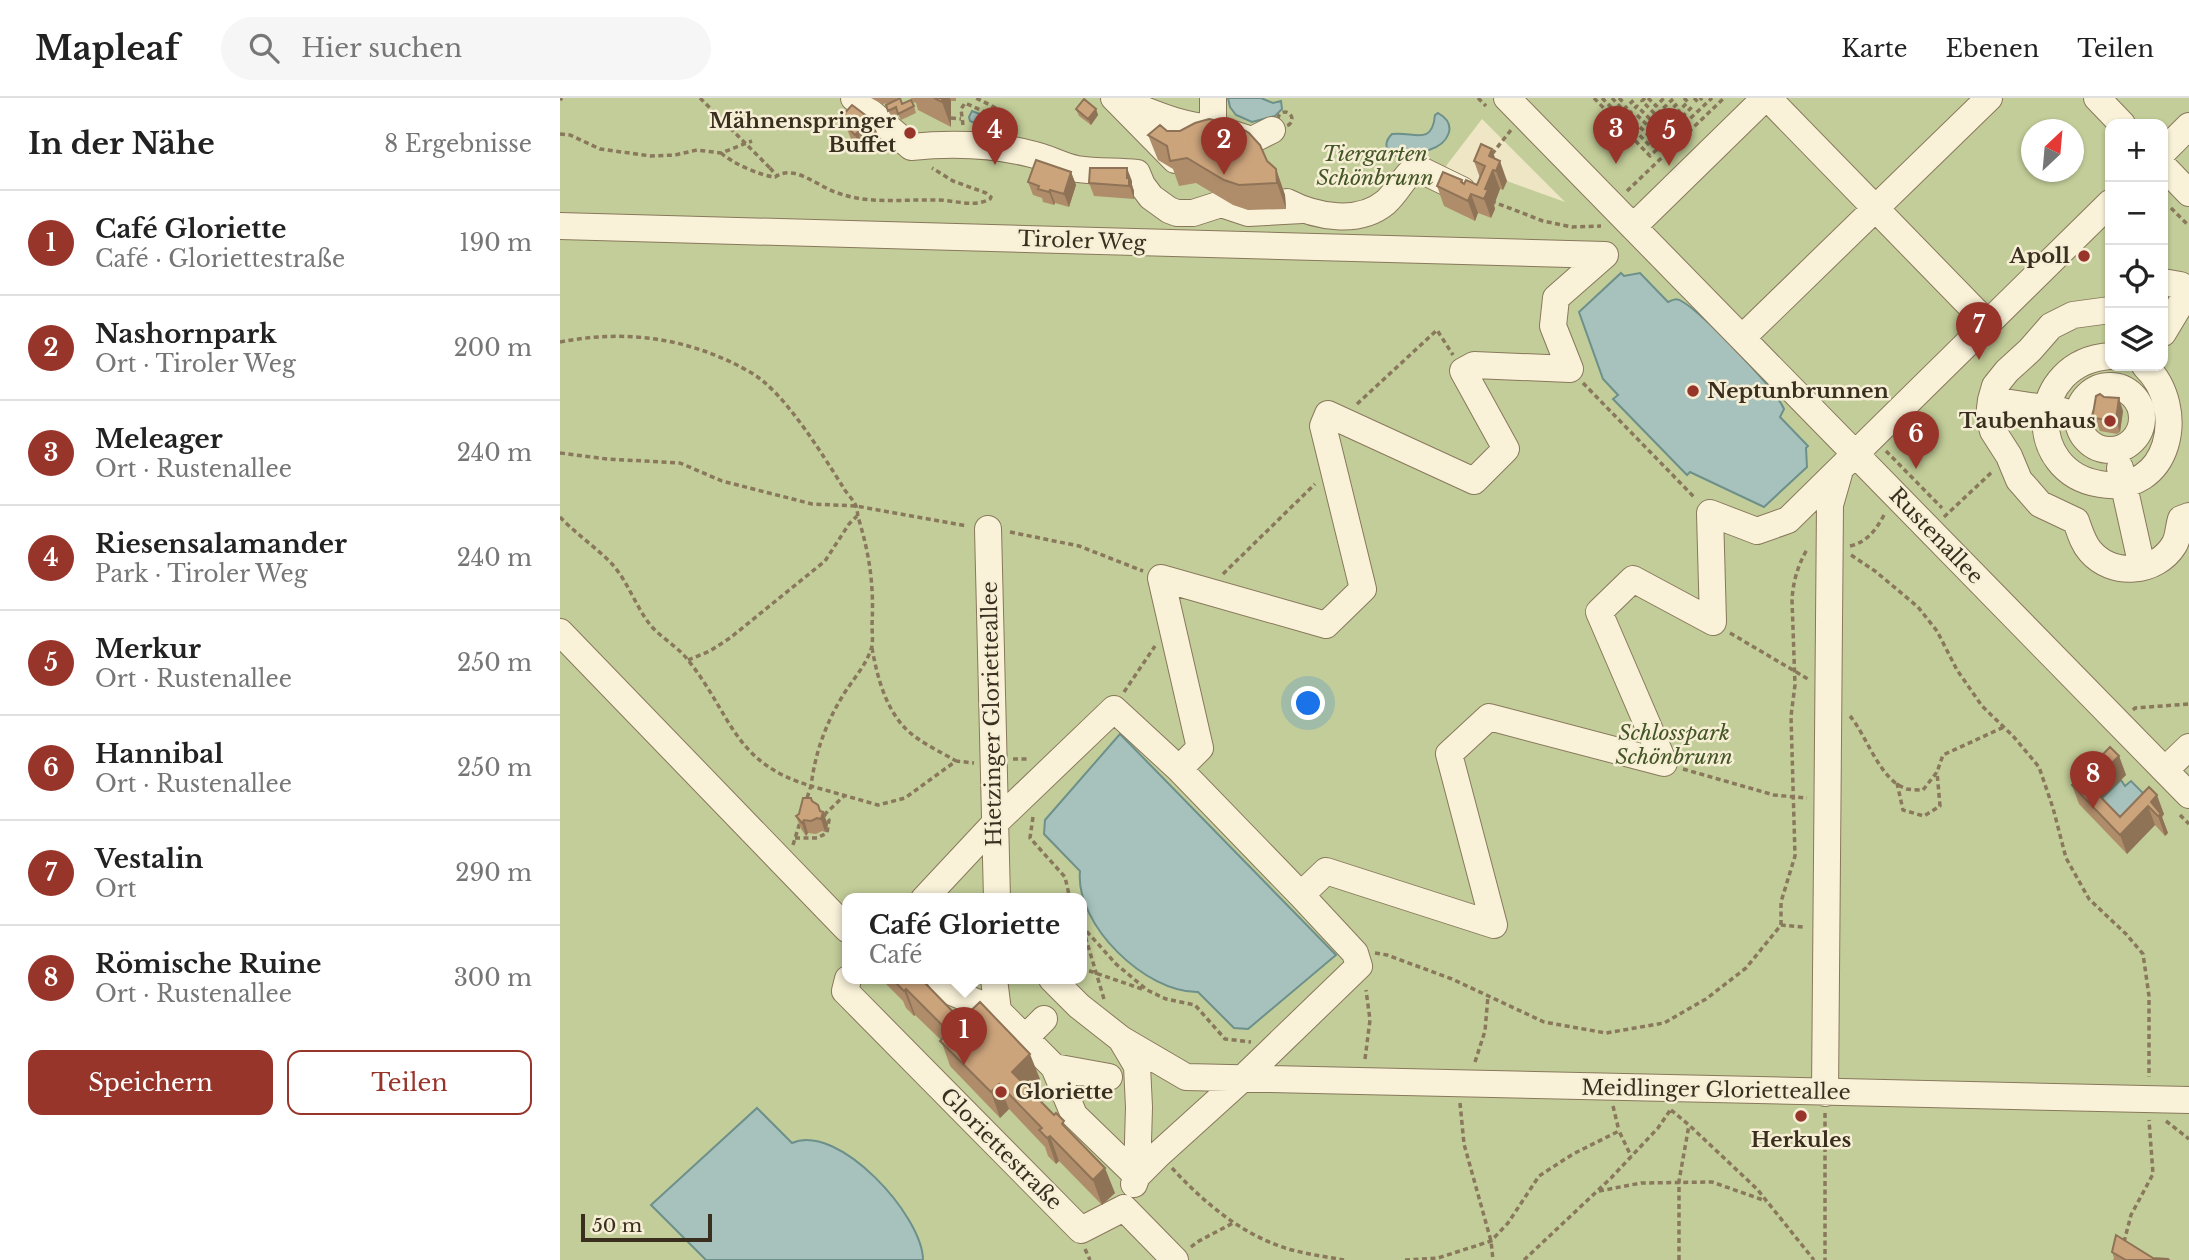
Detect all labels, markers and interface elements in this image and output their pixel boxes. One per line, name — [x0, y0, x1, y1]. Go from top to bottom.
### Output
search box — [221, 17, 711, 80]
text: Mapleaf — [35, 28, 179, 69]
icon: search — [245, 29, 283, 67]
text: Hier suchen — [301, 32, 462, 64]
text: Karte — [1841, 34, 1908, 63]
text: Ebenen — [1946, 34, 2039, 63]
text: Teilen — [2077, 34, 2154, 63]
pin: 3 — [1593, 106, 1639, 164]
pin: 4 — [972, 107, 1018, 165]
place label: Mähnenspringer Buffet — [709, 108, 897, 158]
pin: 5 — [1646, 108, 1692, 166]
pin: 2 — [1201, 117, 1247, 175]
north arrow — [2021, 119, 2084, 182]
map controls — [2105, 119, 2168, 371]
button: + — [2105, 119, 2168, 182]
text: In der Nähe — [28, 125, 215, 162]
marker: Mähnenspringer Buffet — [902, 125, 918, 141]
text: 8 Ergebnisse — [384, 130, 532, 158]
park label: Tiergarten Schönbrunn — [1316, 141, 1434, 191]
button: − — [2105, 182, 2168, 245]
text: Café Gloriette — [95, 213, 286, 245]
street label: Tiroler Weg — [1018, 226, 1147, 256]
text: 1 — [46, 229, 56, 257]
text: 190 m — [459, 229, 532, 257]
place label: Apoll — [2009, 243, 2071, 269]
text: Café · Gloriettestraße — [95, 245, 345, 273]
button: locate — [2105, 245, 2168, 308]
marker: Apoll — [2076, 248, 2092, 264]
pin: 7 — [1956, 302, 2002, 360]
button: layers — [2105, 308, 2168, 371]
text: Nashornpark — [95, 318, 276, 350]
text: 2 — [44, 334, 58, 362]
text: 200 m — [454, 334, 532, 362]
text: Ort · Tiroler Weg — [95, 350, 296, 378]
place label: Neptunbrunnen — [1707, 378, 1889, 404]
marker: Neptunbrunnen — [1685, 383, 1701, 399]
place label: Taubenhaus — [1959, 408, 2096, 434]
pin: 6 — [1893, 411, 1939, 469]
marker: Taubenhaus — [2102, 413, 2118, 429]
text: Meleager — [95, 423, 223, 455]
text: 3 — [44, 439, 58, 467]
text: 240 m — [457, 439, 532, 467]
text: Ort · Rustenallee — [95, 455, 292, 483]
street label: Rustenallee — [1884, 482, 1988, 590]
text: Riesensalamander — [95, 528, 347, 560]
text: 4 — [43, 544, 59, 572]
text: 240 m — [457, 544, 532, 572]
text: Park · Tiroler Weg — [95, 560, 307, 588]
street label: Hietzinger Glorietteallee — [977, 581, 1007, 847]
text: Merkur — [95, 633, 201, 665]
text: 5 — [44, 649, 58, 677]
text: 250 m — [457, 649, 532, 677]
text: Ort · Rustenallee — [95, 665, 292, 693]
your location — [1291, 686, 1325, 720]
park label: Schlosspark Schönbrunn — [1615, 720, 1733, 770]
text: Hannibal — [95, 738, 223, 770]
pin: 8 — [2070, 751, 2116, 809]
text: 6 — [43, 754, 59, 782]
text: 250 m — [457, 754, 532, 782]
text: Ort · Rustenallee — [95, 770, 292, 798]
text: Vestalin — [95, 843, 203, 875]
text: 7 — [45, 859, 57, 887]
text: 290 m — [455, 859, 532, 887]
text: Ort — [95, 875, 136, 903]
popup — [842, 893, 1087, 984]
text: Café Gloriette — [869, 909, 1060, 941]
text: Café — [869, 941, 922, 969]
text: Römische Ruine — [95, 948, 322, 980]
text: 8 — [44, 964, 58, 992]
text: 300 m — [454, 964, 532, 992]
text: Ort · Rustenallee — [95, 980, 292, 1008]
pin: 1 — [941, 1007, 987, 1065]
button: Speichern — [28, 1050, 273, 1115]
button: Teilen — [287, 1050, 532, 1115]
street label: Meidlinger Glorietteallee — [1581, 1075, 1851, 1105]
place label: Gloriette — [1015, 1079, 1113, 1105]
street label: Gloriettestraße — [935, 1083, 1067, 1215]
marker: Gloriette — [993, 1084, 1009, 1100]
marker: Herkules — [1793, 1108, 1809, 1124]
place label: Herkules — [1751, 1127, 1851, 1153]
scale bar — [581, 1211, 712, 1243]
text: 50 m — [592, 1214, 642, 1237]

